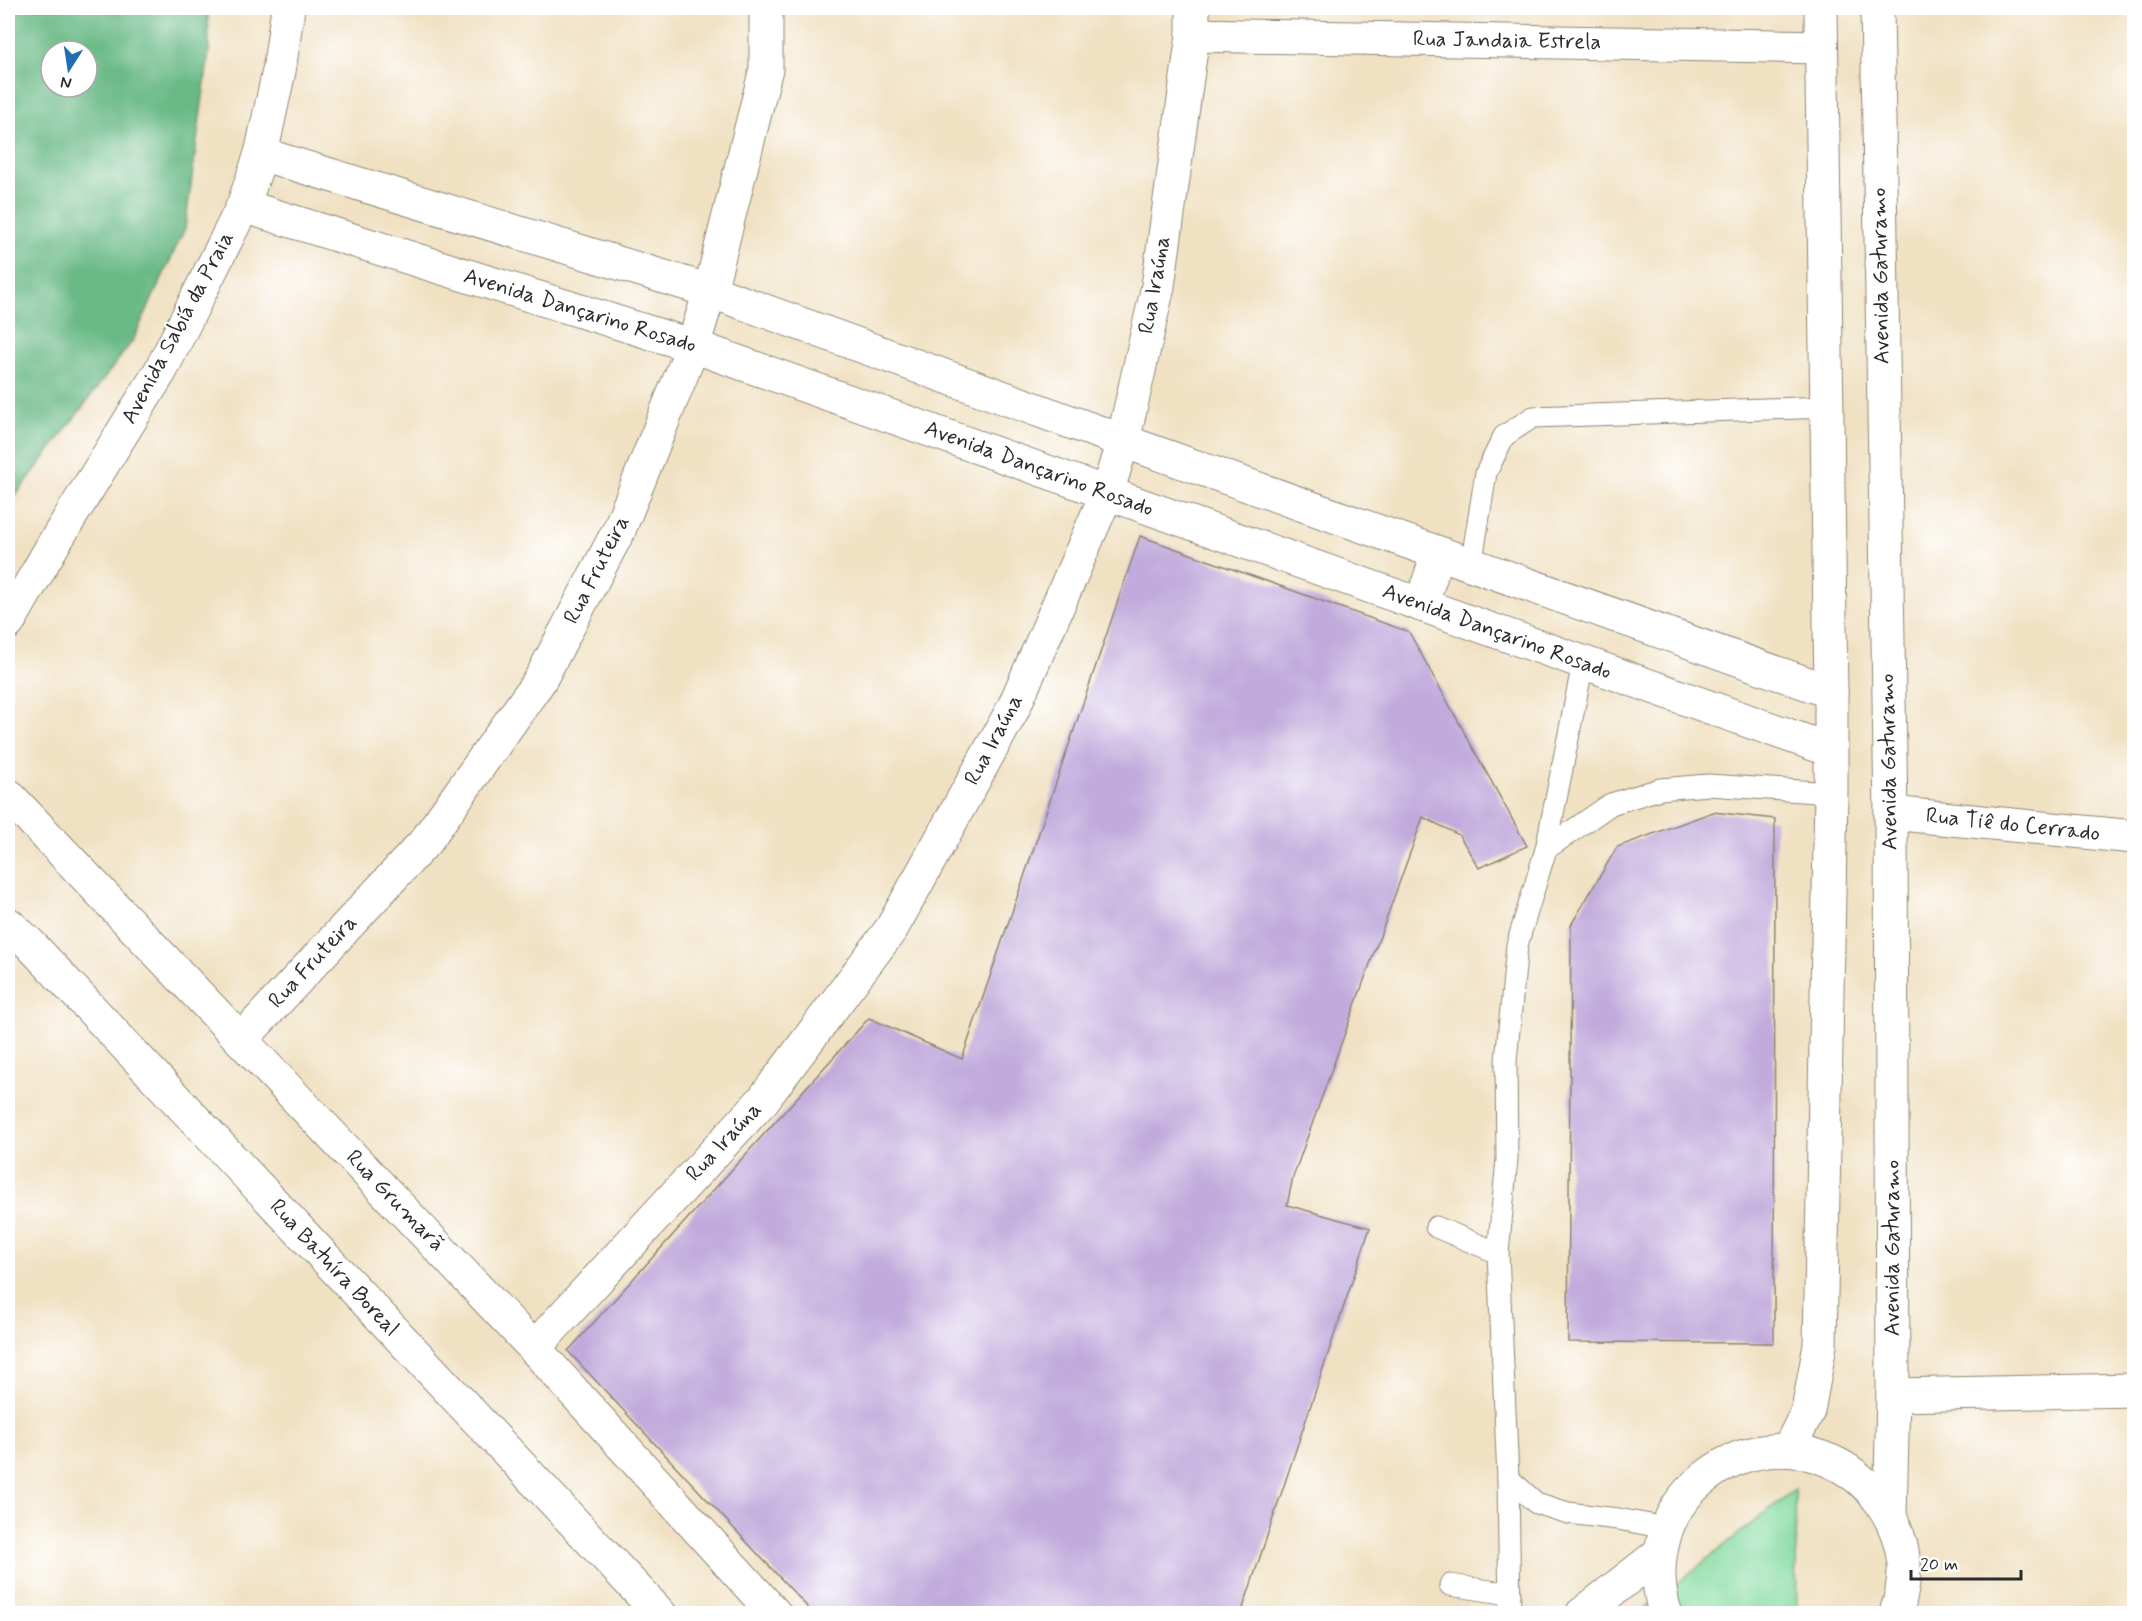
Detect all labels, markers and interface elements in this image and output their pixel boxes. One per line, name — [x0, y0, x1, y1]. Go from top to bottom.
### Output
street label: Rua Jandaia Estrela — [1413, 25, 1601, 57]
north arrow — [39, 39, 99, 99]
text: N — [59, 71, 74, 94]
street label: Avenida Gaturamo — [1865, 187, 1897, 365]
street label: Avenida Sabiá da Praia — [115, 227, 241, 429]
street label: Rua Iraúna — [1133, 234, 1177, 336]
street label: Avenida Dançarino Rosado — [460, 262, 700, 360]
street label: Avenida Dançarino Rosado — [921, 414, 1157, 524]
street label: Rua Fruteira — [558, 511, 636, 629]
street label: Avenida Dançarino Rosado — [1379, 577, 1615, 687]
street label: Avenida Gaturamo — [1873, 673, 1905, 851]
street label: Rua Iraúna — [958, 690, 1030, 790]
street label: Rua Tiê do Cerrado — [1925, 802, 2101, 848]
street label: Rua Fruteira — [263, 909, 363, 1015]
street label: Rua Iraúna — [680, 1096, 768, 1188]
street label: Rua Grumarã — [339, 1144, 451, 1258]
street label: Avenida Gaturamo — [1879, 1160, 1907, 1336]
street label: Rua Batuíra Boreal — [263, 1193, 405, 1343]
scale bar — [1911, 1543, 2020, 1581]
text: 20 m — [1920, 1553, 1958, 1577]

